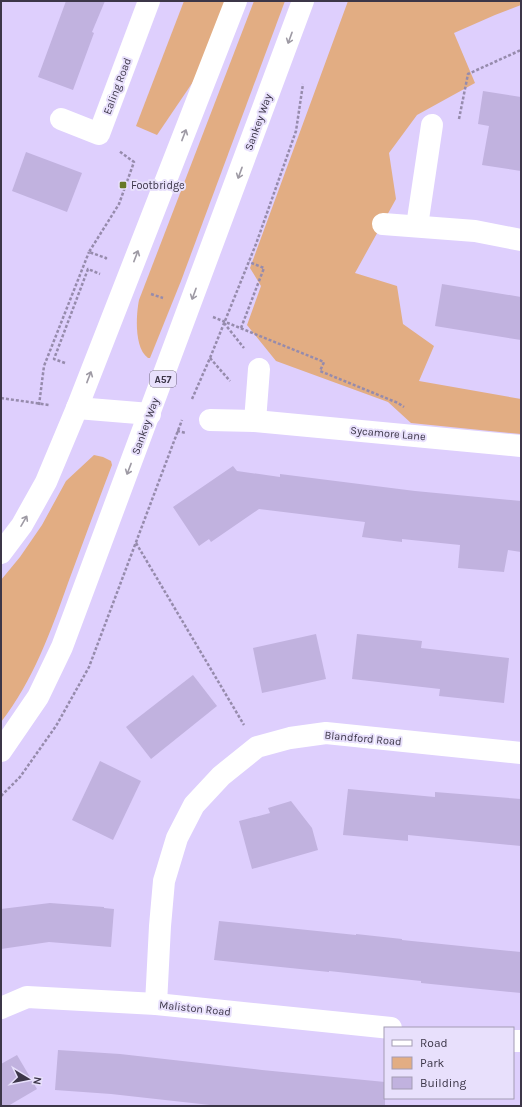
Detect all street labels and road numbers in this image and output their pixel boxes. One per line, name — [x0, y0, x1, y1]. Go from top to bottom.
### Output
street label: Ealing Road — [101, 56, 134, 116]
street label: Sankey Way — [242, 92, 275, 152]
road number: A57 — [150, 371, 176, 387]
street label: Sankey Way — [129, 396, 162, 456]
street label: Sycamore Lane — [350, 424, 426, 443]
street label: Blandford Road — [324, 729, 402, 748]
street label: Maliston Road — [158, 998, 232, 1019]

